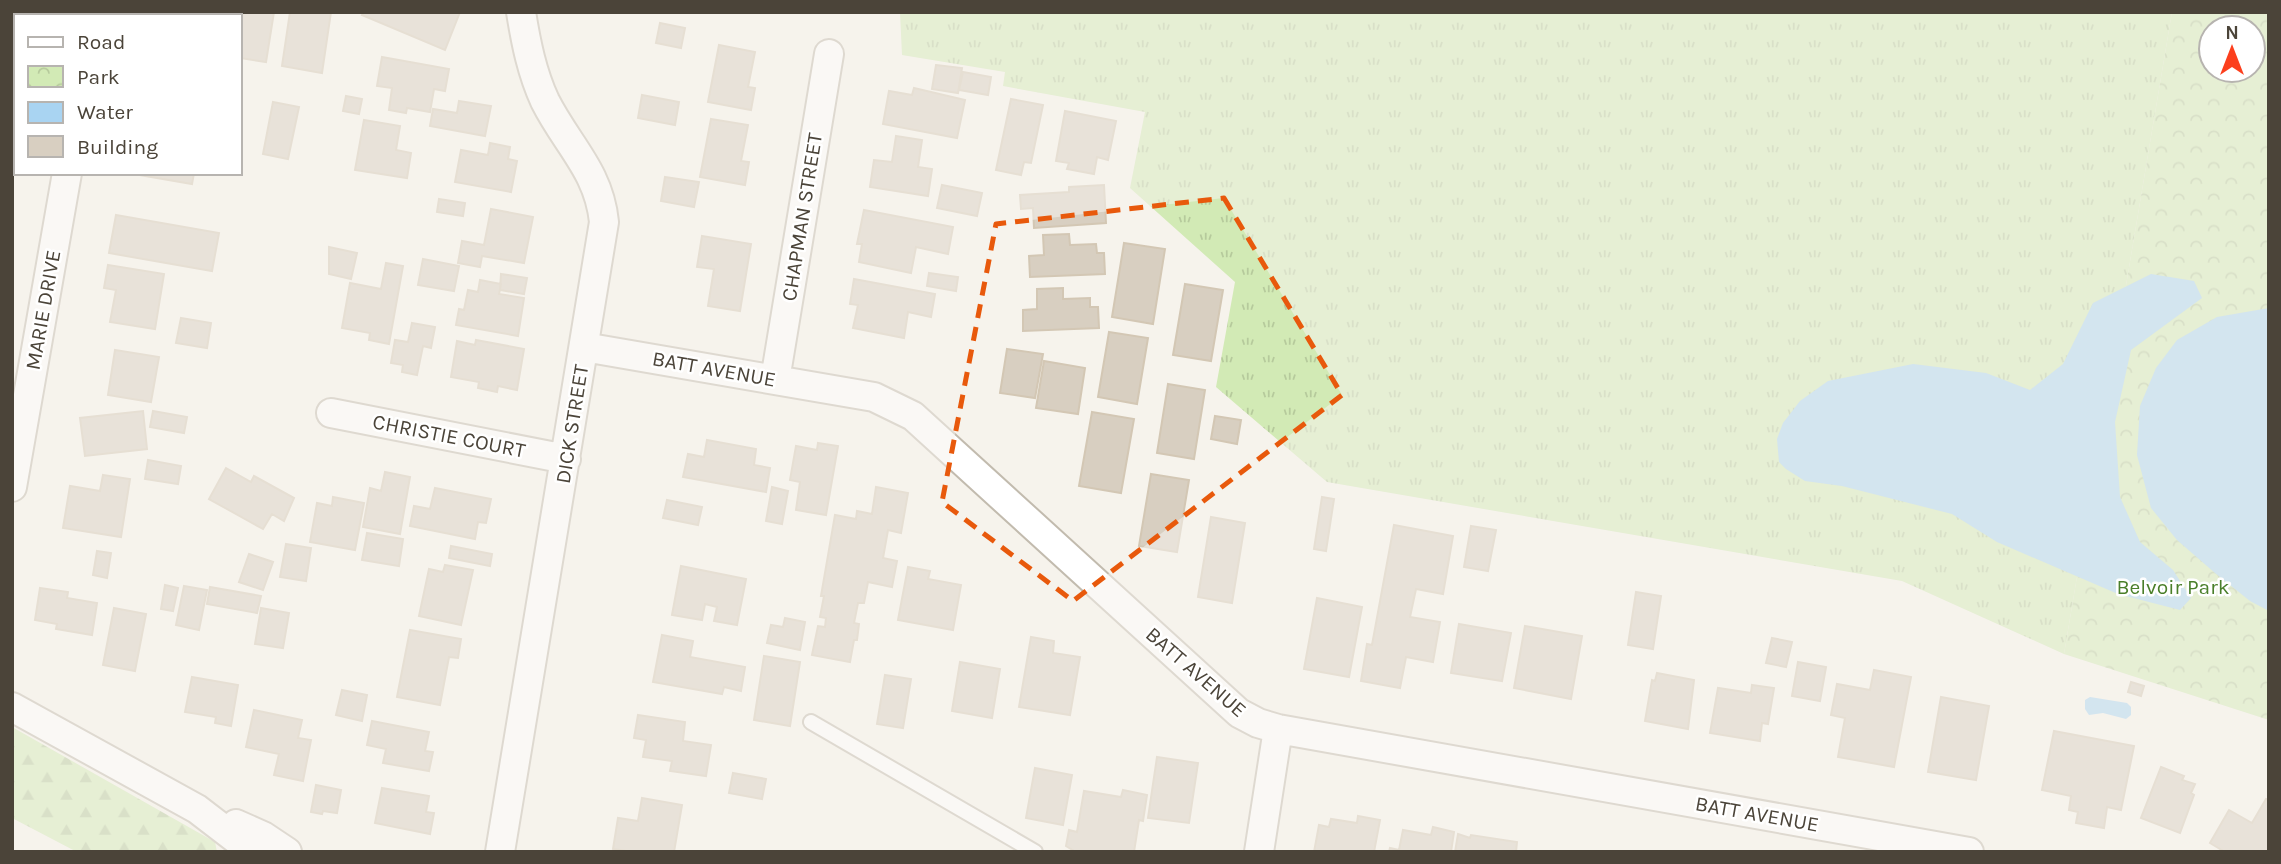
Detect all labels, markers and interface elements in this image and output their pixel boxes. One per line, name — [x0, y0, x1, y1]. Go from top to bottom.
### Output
legend — [14, 14, 242, 175]
north arrow — [2197, 14, 2267, 84]
text: N — [2225, 22, 2239, 44]
text: Road — [77, 30, 125, 54]
text: Park — [77, 65, 120, 89]
text: Water — [77, 100, 133, 124]
street label: CHAPMAN STREET — [777, 131, 827, 303]
text: Building — [77, 135, 158, 159]
street label: MARIE DRIVE — [21, 248, 65, 372]
street label: BATT AVENUE — [650, 346, 778, 392]
street label: DICK STREET — [551, 362, 593, 485]
street label: CHRISTIE COURT — [371, 409, 528, 463]
park label: Belvoir Park — [2116, 575, 2230, 599]
street label: BATT AVENUE — [1141, 622, 1251, 722]
street label: BATT AVENUE — [1693, 791, 1821, 837]

